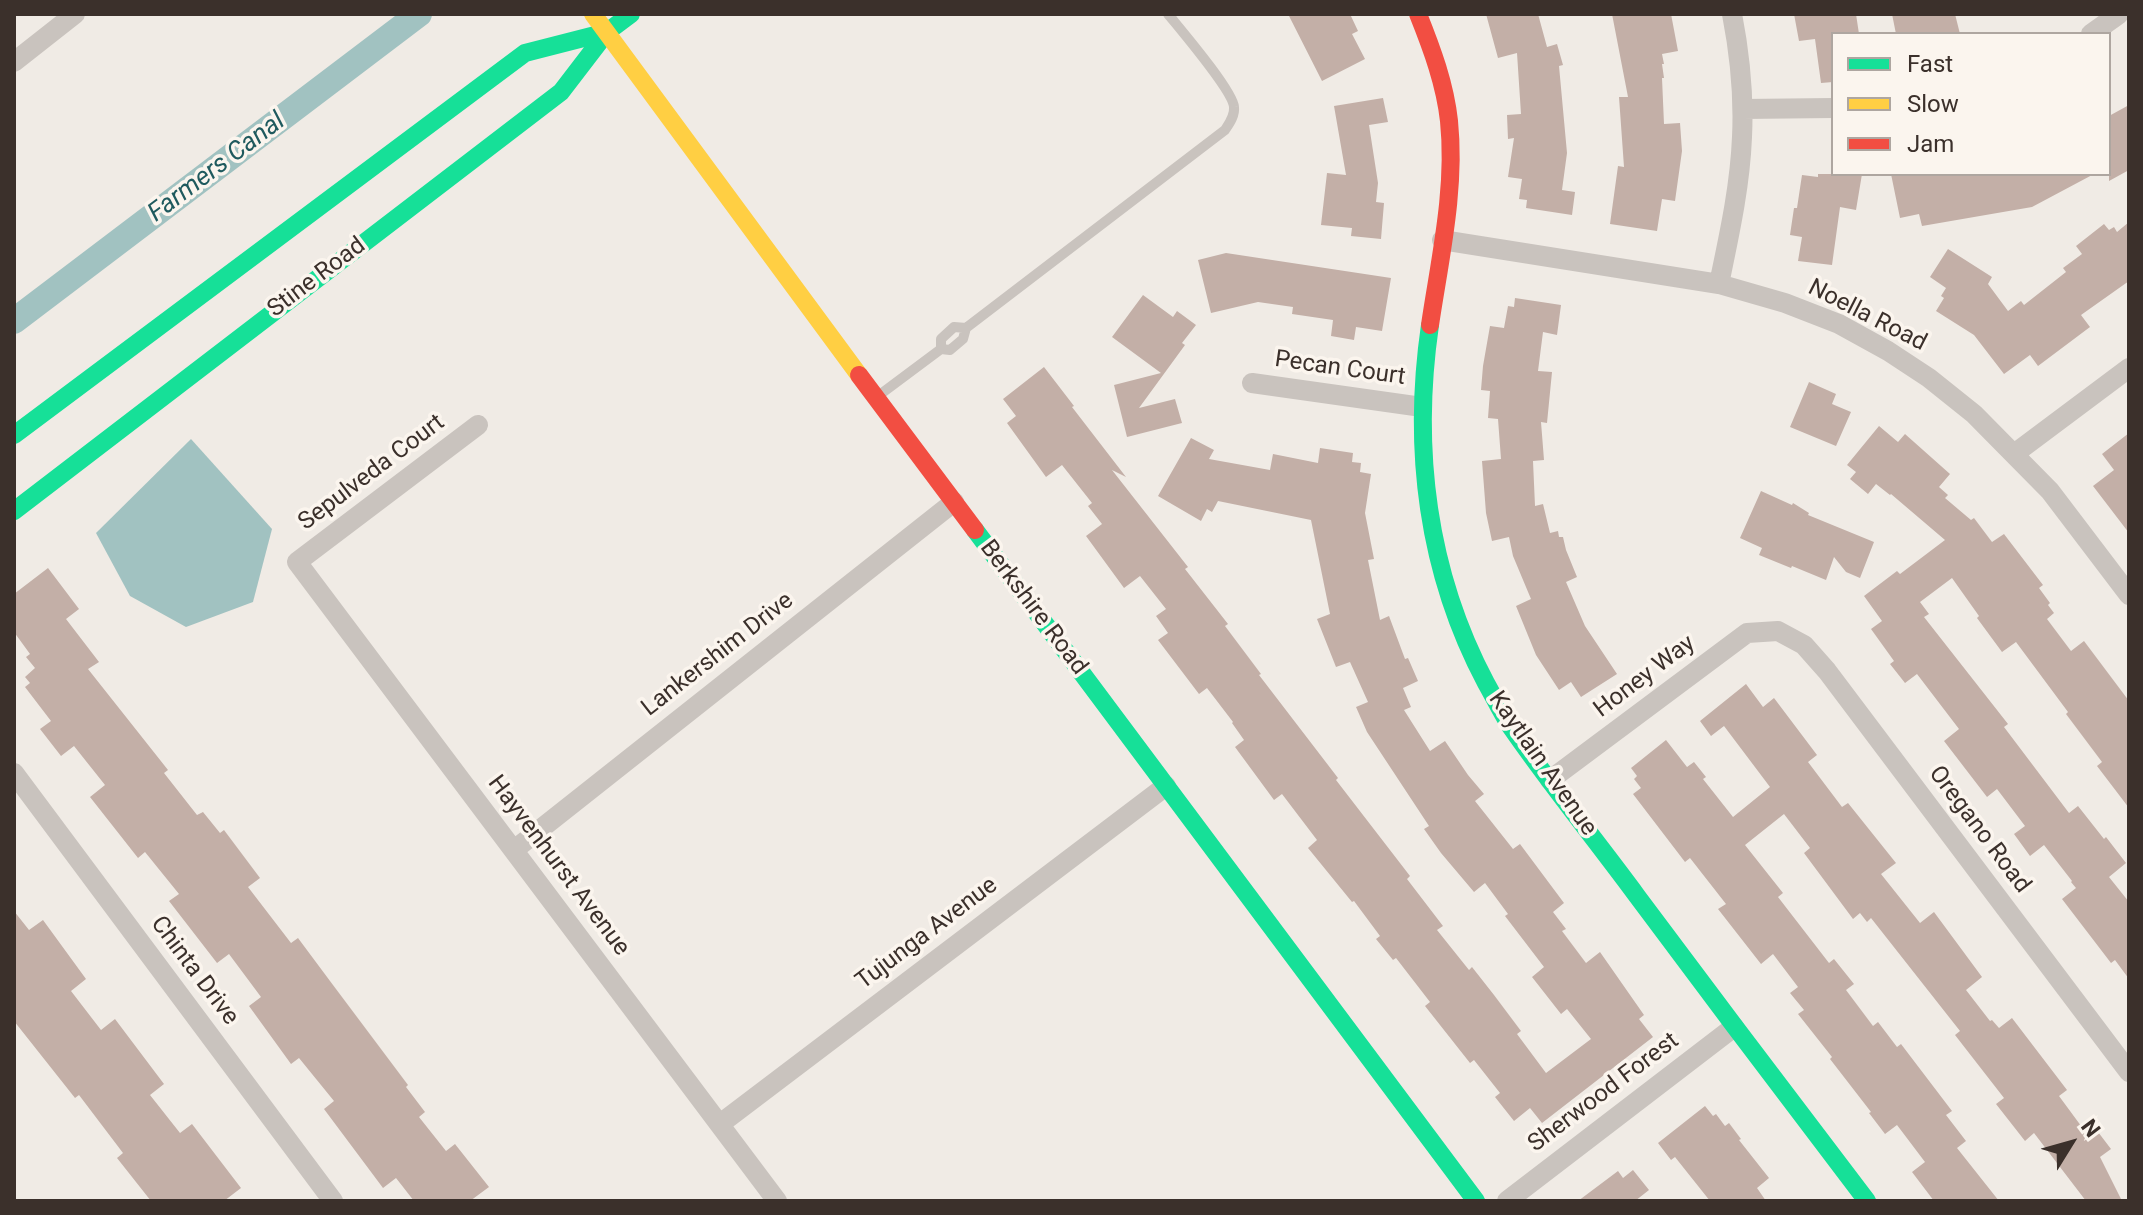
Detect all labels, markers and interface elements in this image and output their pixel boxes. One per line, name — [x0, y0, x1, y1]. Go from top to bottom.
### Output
legend — [1831, 32, 2111, 176]
text: Fast — [1907, 50, 1953, 78]
text: Slow — [1907, 90, 1959, 118]
water label: Farmers Canal — [142, 106, 292, 230]
text: Jam — [1907, 130, 1954, 158]
street label: Stine Road — [262, 232, 372, 324]
street label: Noella Road — [1803, 274, 1931, 358]
street label: Pecan Court — [1273, 346, 1407, 392]
street label: Sepulveda Court — [293, 409, 451, 537]
street label: Berkshire Road — [973, 535, 1093, 681]
street label: Lankershim Drive — [636, 587, 800, 723]
street label: Honey Way — [1589, 630, 1701, 724]
street label: Kaytlain Avenue — [1482, 686, 1602, 842]
street label: Oregano Road — [1922, 761, 2036, 899]
street label: Hayvenhurst Avenue — [481, 770, 635, 962]
street label: Tujunga Avenue — [851, 871, 1003, 997]
street label: Chinta Drive — [144, 911, 244, 1031]
street label: Sherwood Forest — [1523, 1027, 1685, 1159]
north arrow — [2031, 1103, 2111, 1183]
text: N — [2076, 1115, 2105, 1142]

